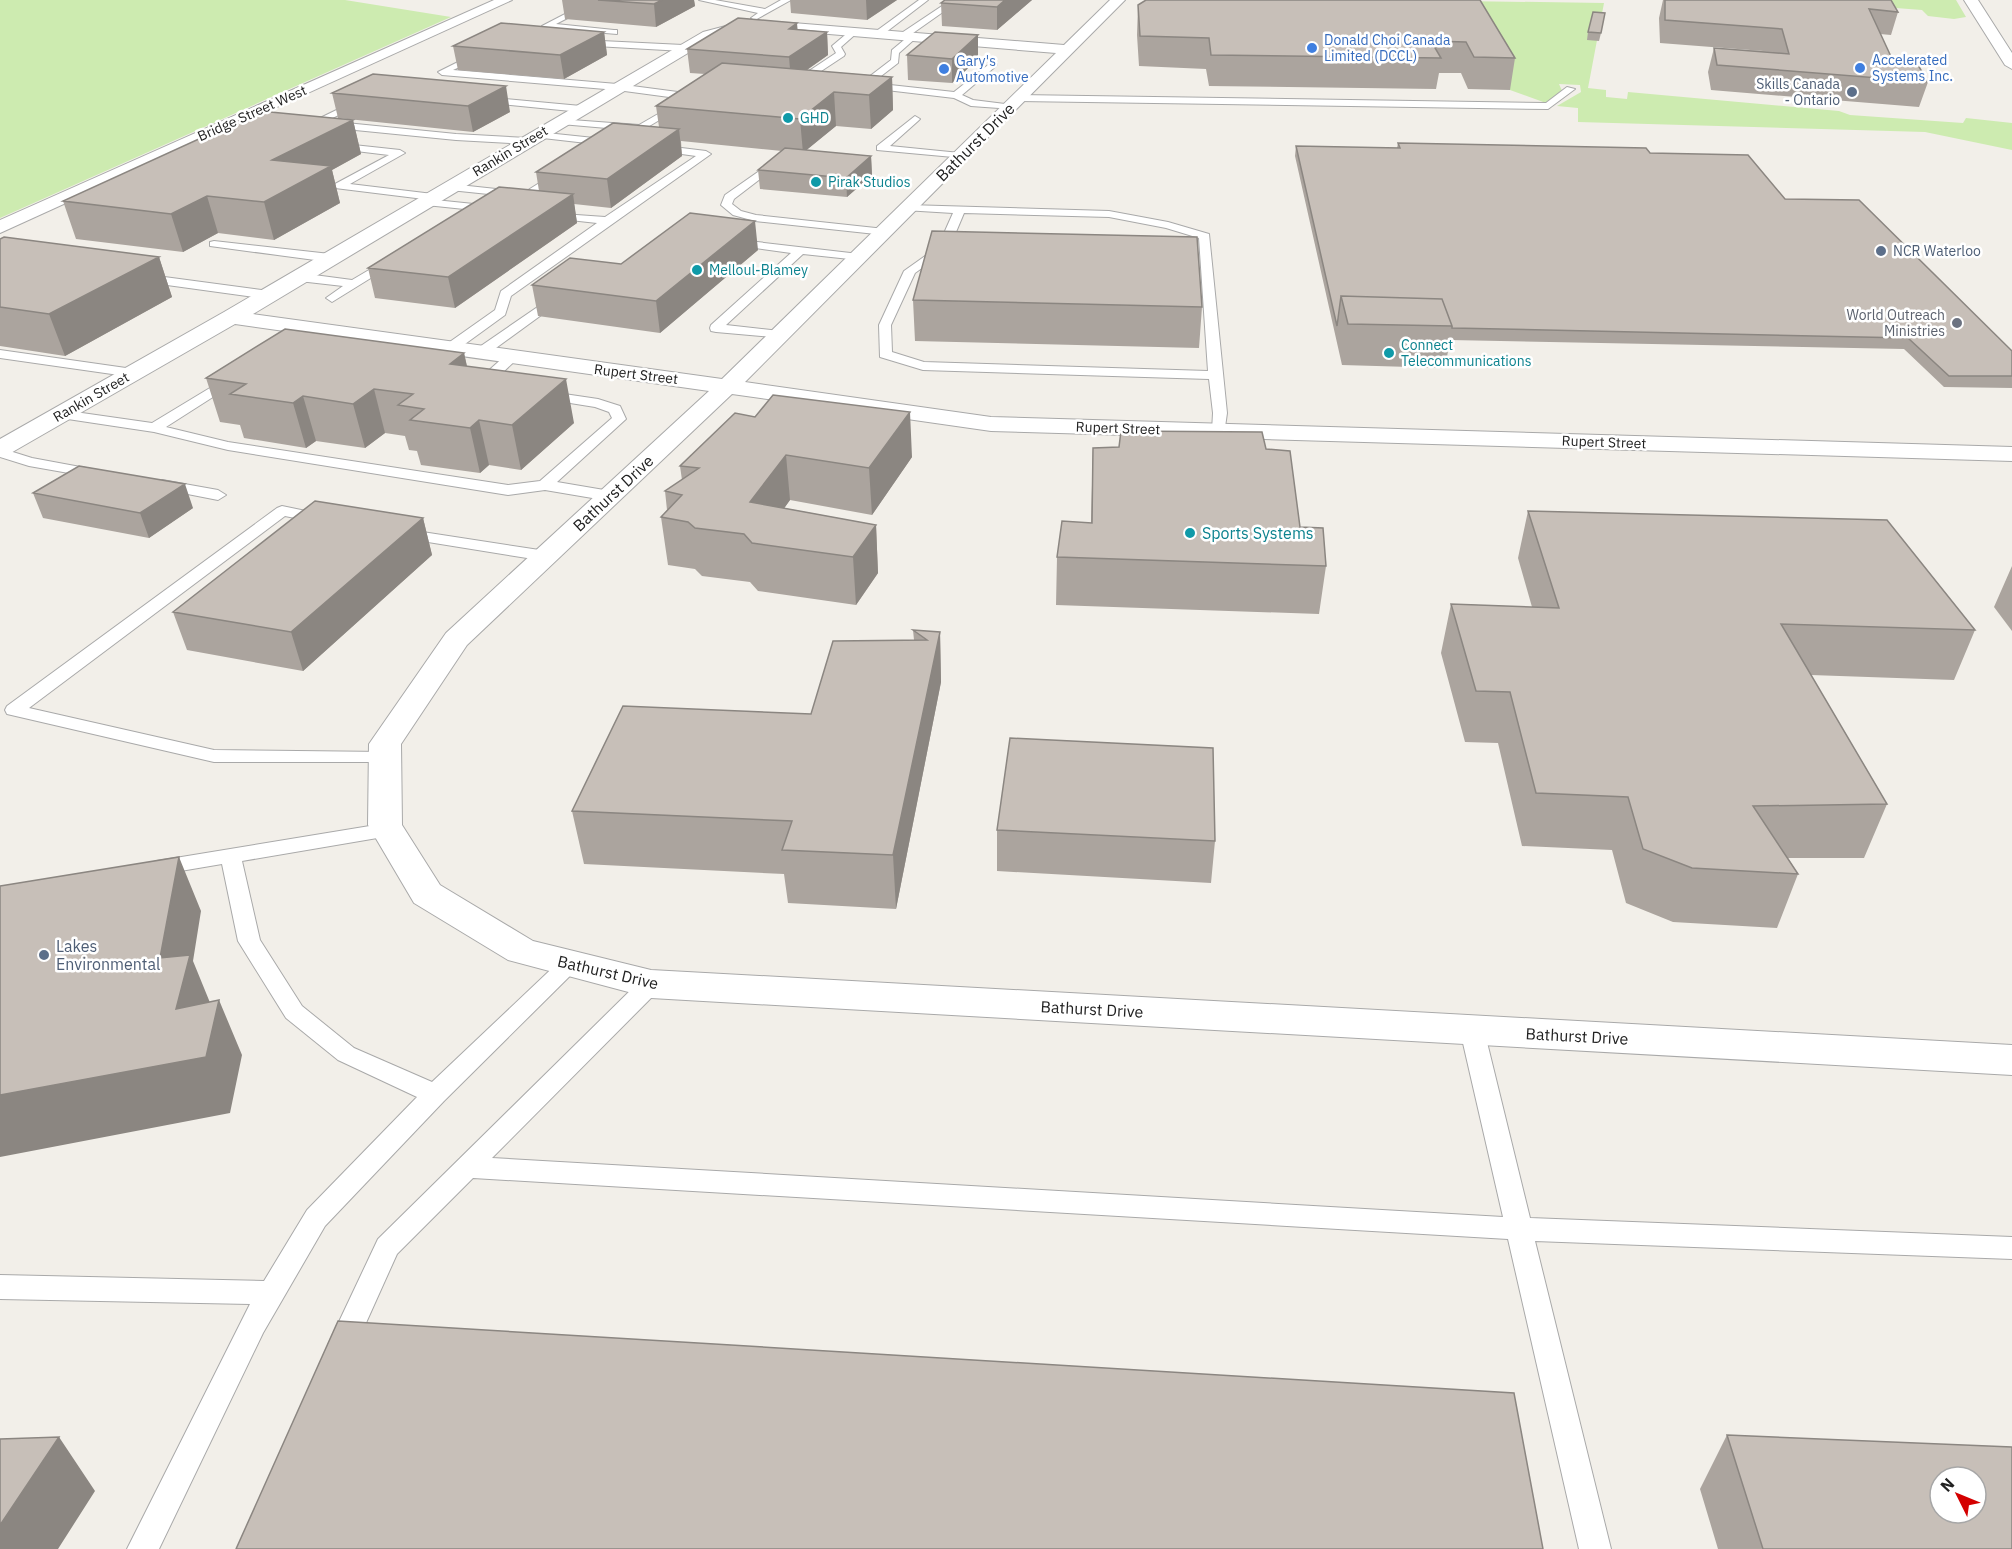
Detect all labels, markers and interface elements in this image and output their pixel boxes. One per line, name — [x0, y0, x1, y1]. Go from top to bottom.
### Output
place label: Donald Choi Canada Limited (DCCL) — [1324, 31, 1451, 65]
marker: Donald Choi Canada Limited (DCCL) — [1305, 41, 1319, 55]
place label: Accelerated Systems Inc. — [1872, 51, 1953, 85]
place label: Gary's Automotive — [956, 52, 1029, 86]
marker: Accelerated Systems Inc. — [1853, 61, 1867, 75]
marker: Gary's Automotive — [937, 62, 951, 76]
place label: Skills Canada - Ontario — [1756, 75, 1841, 109]
street label: Bridge Street West — [195, 81, 309, 145]
marker: Skills Canada - Ontario — [1845, 85, 1859, 99]
street label: Bathurst Drive — [932, 98, 1019, 185]
place label: GHD — [800, 109, 829, 127]
marker: GHD — [781, 111, 795, 125]
street label: Rankin Street — [469, 121, 551, 181]
place label: Pirak Studios — [828, 173, 911, 191]
marker: Pirak Studios — [809, 175, 823, 189]
place label: NCR Waterloo — [1893, 242, 1981, 260]
marker: NCR Waterloo — [1874, 244, 1888, 258]
place label: Melloul-Blamey — [709, 261, 808, 279]
marker: Melloul-Blamey — [690, 263, 704, 277]
place label: World Outreach Ministries — [1847, 306, 1945, 340]
marker: World Outreach Ministries — [1950, 316, 1964, 330]
place label: Connect Telecommunications — [1401, 336, 1532, 370]
marker: Connect Telecommunications — [1382, 346, 1396, 360]
street label: Rupert Street — [593, 360, 679, 388]
street label: Rankin Street — [50, 368, 132, 426]
street label: Rupert Street — [1075, 418, 1161, 438]
street label: Rupert Street — [1561, 432, 1647, 452]
street label: Bathurst Drive — [569, 450, 658, 535]
place label: Sports Systems — [1202, 523, 1314, 543]
marker: Sports Systems — [1183, 526, 1197, 540]
place label: Lakes Environmental — [56, 936, 160, 974]
marker: Lakes Environmental — [37, 948, 51, 962]
street label: Bathurst Drive — [556, 951, 661, 993]
street label: Bathurst Drive — [1040, 996, 1144, 1022]
street label: Bathurst Drive — [1525, 1023, 1629, 1049]
north arrow — [1928, 1465, 1988, 1525]
text: N — [1936, 1474, 1958, 1496]

